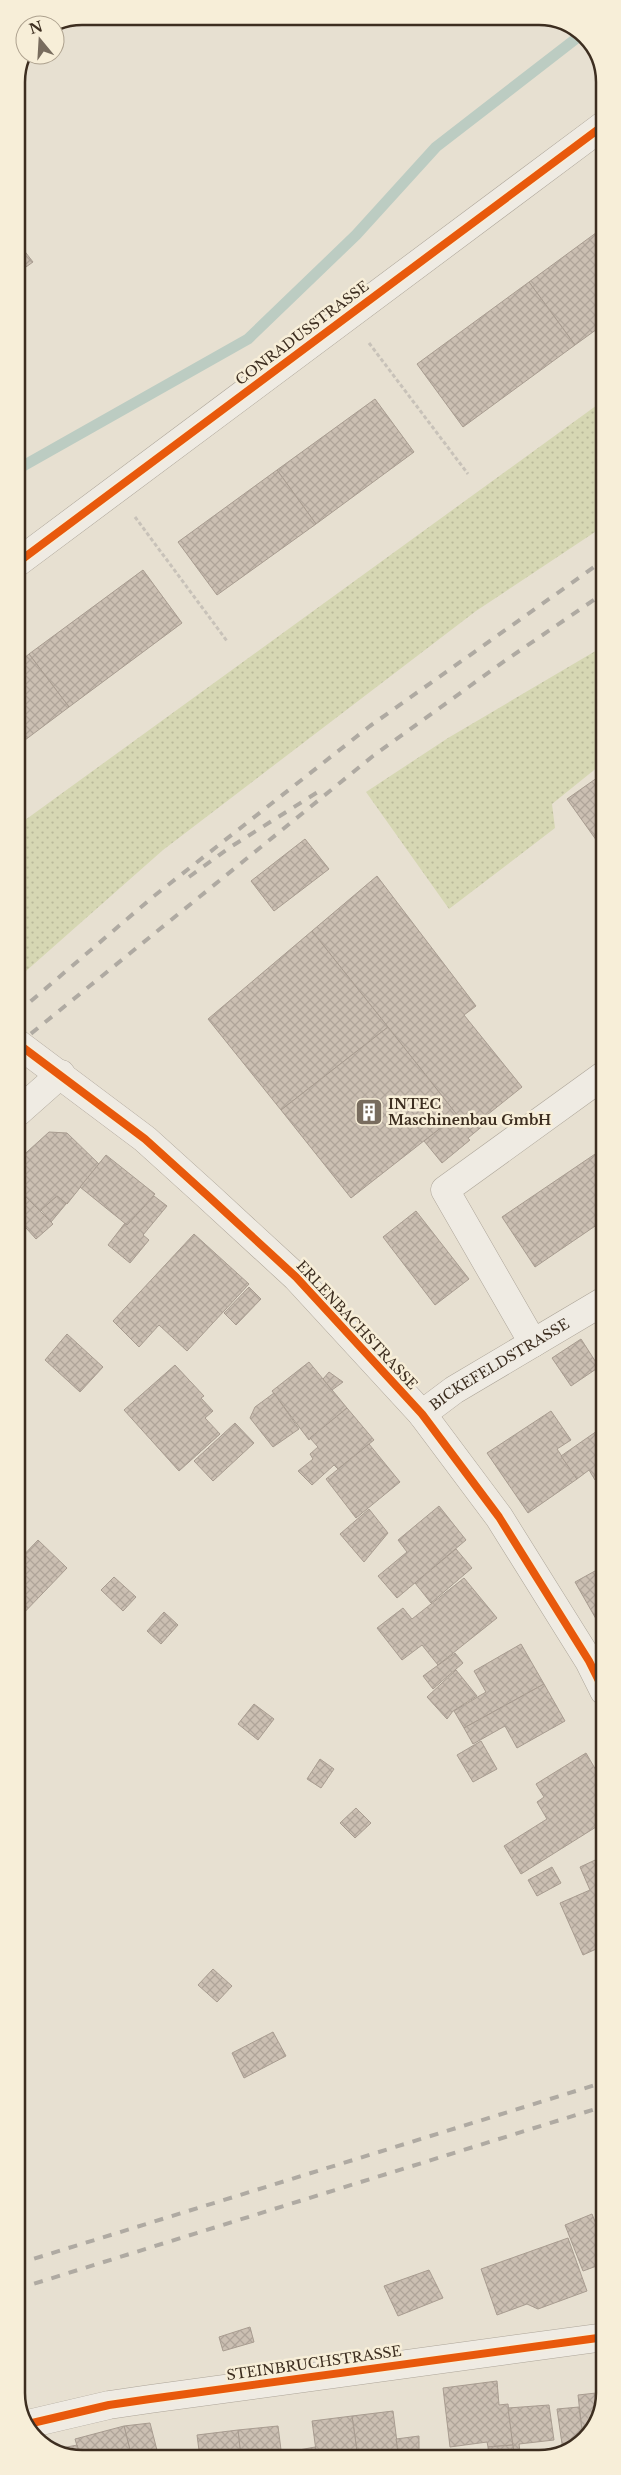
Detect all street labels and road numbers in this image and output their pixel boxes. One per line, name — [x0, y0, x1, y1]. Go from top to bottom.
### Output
street label: CONRADUSSTRASSE — [232, 277, 372, 389]
street label: ERLENBACHSTRASSE — [293, 1257, 421, 1393]
street label: BICKEFELDSTRASSE — [426, 1315, 573, 1414]
street label: STEINBRUCHSTRASSE — [225, 2342, 403, 2384]

